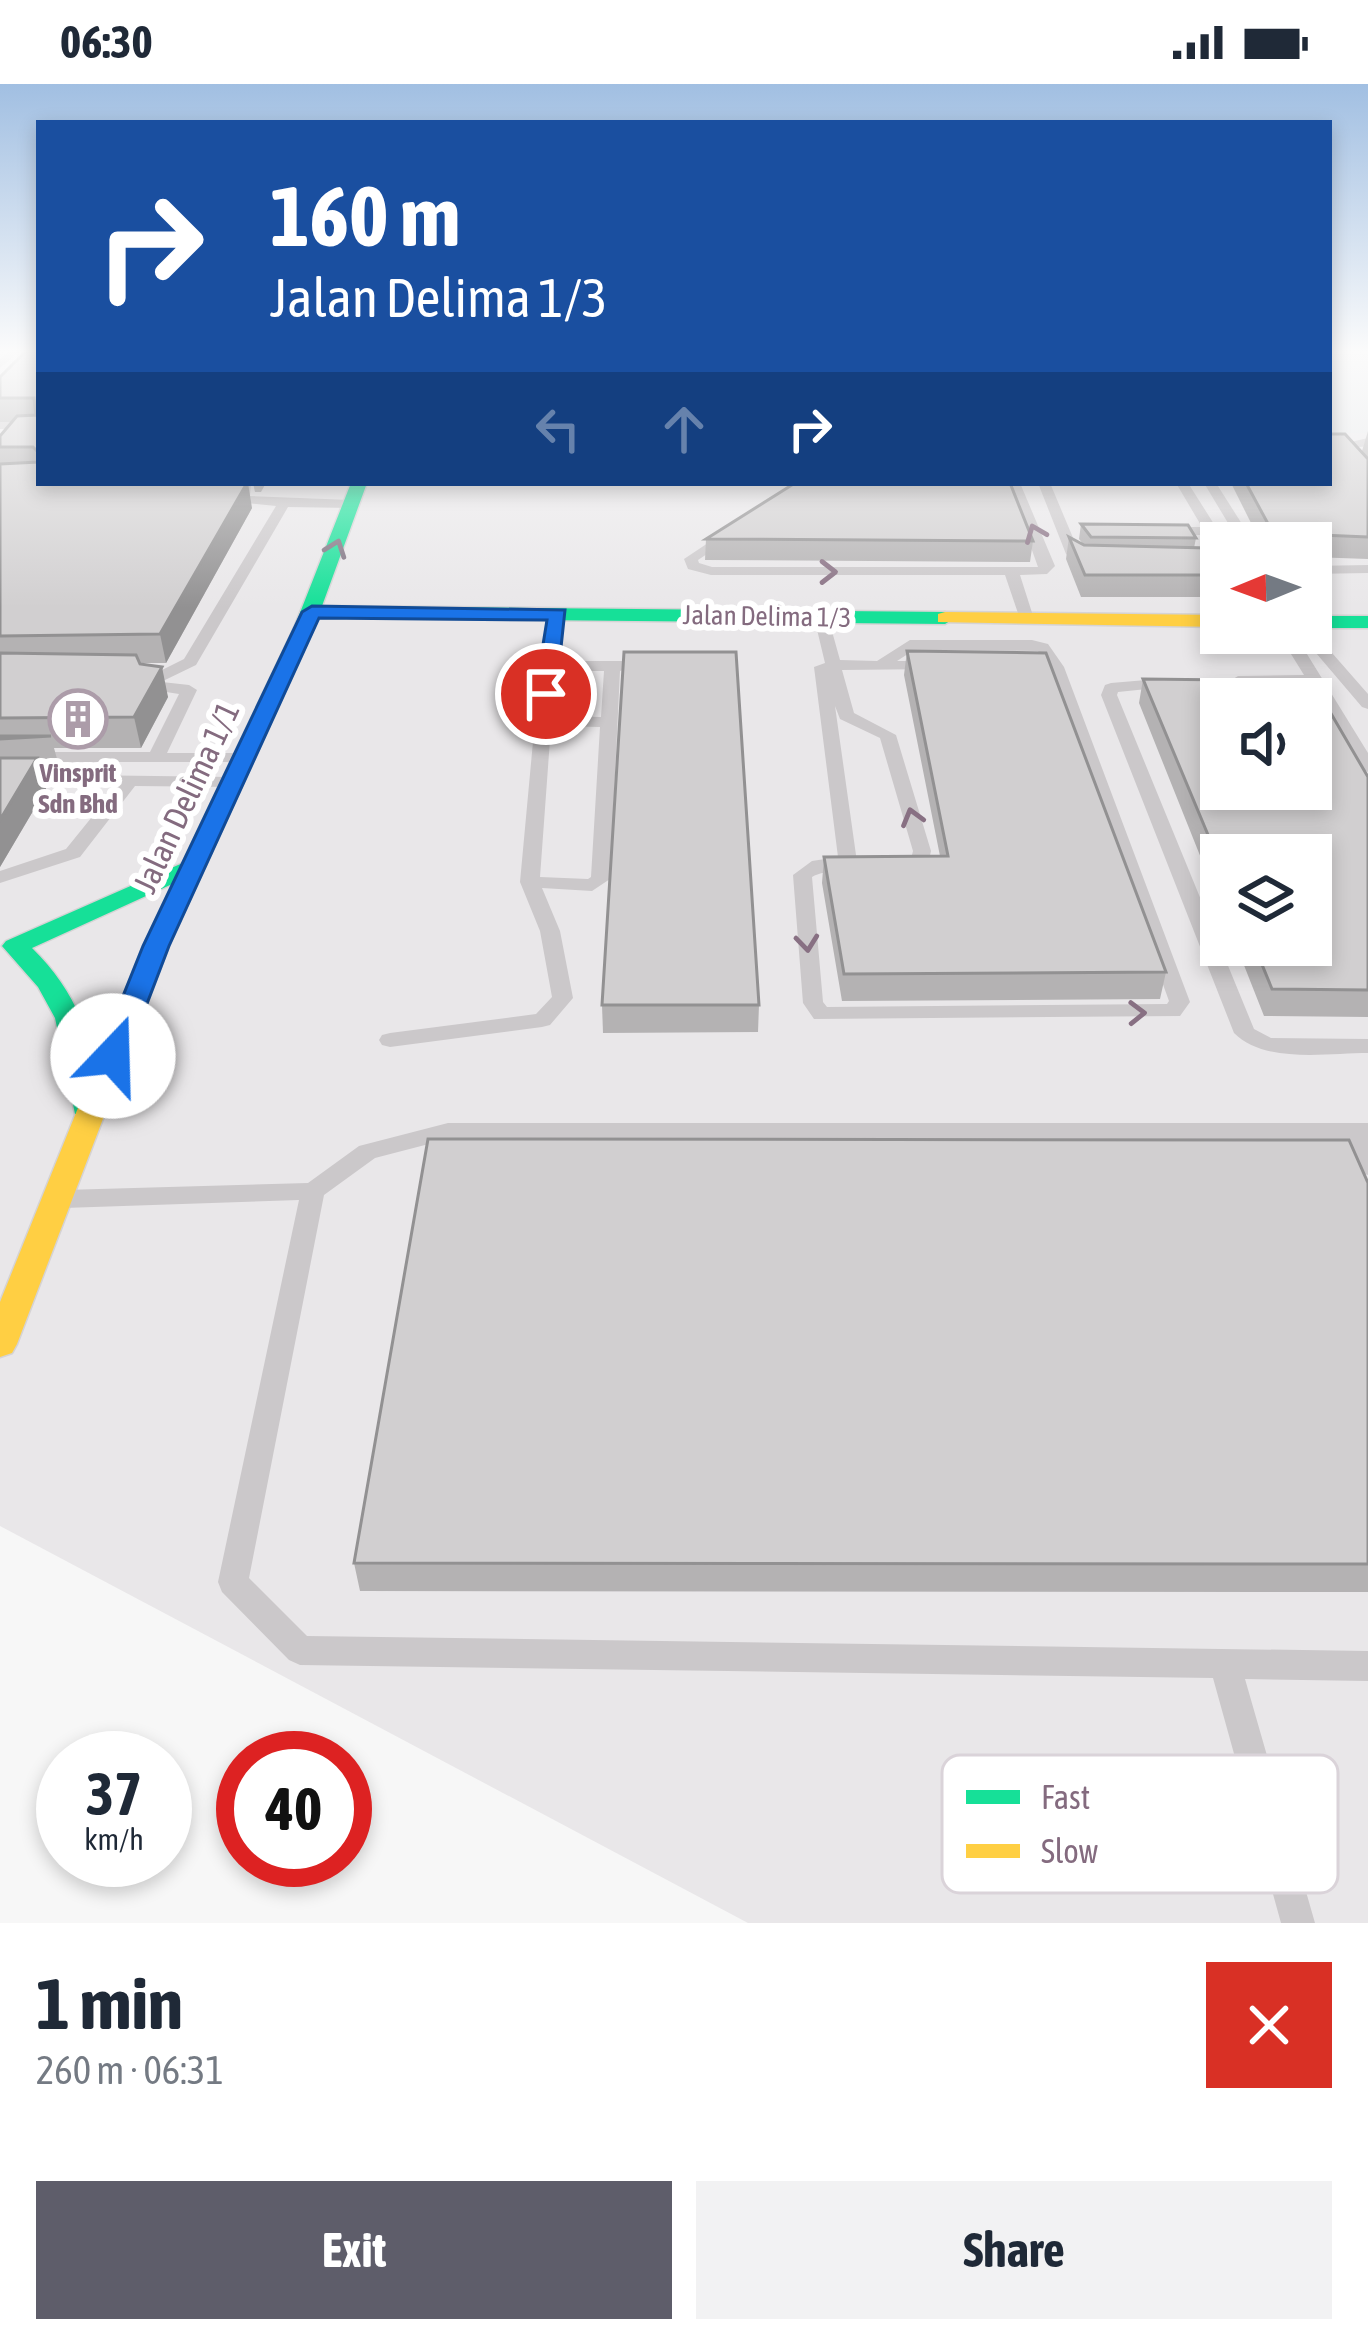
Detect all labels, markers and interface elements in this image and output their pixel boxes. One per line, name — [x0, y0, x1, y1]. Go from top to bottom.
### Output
text: 06:30 — [60, 16, 153, 68]
icon: right — [72, 168, 228, 324]
text: 160 m — [270, 168, 460, 264]
text: Jalan Delima 1/3 — [270, 267, 607, 328]
icon: left — [525, 396, 591, 462]
icon: ahead — [651, 396, 717, 462]
icon: right — [777, 396, 843, 462]
north arrow — [1200, 522, 1332, 654]
map controls — [1200, 522, 1332, 966]
one-way arrow — [1025, 523, 1049, 544]
one-way arrow — [321, 538, 346, 559]
one-way arrow — [820, 559, 838, 585]
street label: Jalan Delima 1/3 — [682, 599, 852, 633]
pin — [495, 643, 597, 745]
icon: arrive — [513, 661, 579, 727]
button: sound — [1200, 678, 1332, 810]
building icon: Vinsprit Sdn Bhd — [47, 688, 109, 750]
street label: Jalan Delima 1/1 — [125, 696, 247, 898]
place label: Vinsprit Sdn Bhd — [38, 757, 118, 819]
one-way arrow — [901, 807, 926, 828]
button: layers — [1200, 834, 1332, 966]
one-way arrow — [794, 934, 819, 953]
position arrow — [50, 993, 176, 1119]
one-way arrow — [1129, 1000, 1147, 1026]
speed limit sign: 40 — [216, 1731, 372, 1887]
legend — [942, 1755, 1338, 1893]
text: 37 — [86, 1759, 142, 1828]
text: Fast — [1041, 1778, 1090, 1816]
text: km/h — [84, 1822, 144, 1856]
text: Slow — [1041, 1832, 1098, 1870]
text: 1 min — [36, 1962, 183, 2044]
button: close — [1206, 1962, 1332, 2088]
text: 260 m · 06:31 — [36, 2048, 224, 2092]
button: Exit — [36, 2181, 672, 2319]
button: Share — [696, 2181, 1332, 2319]

